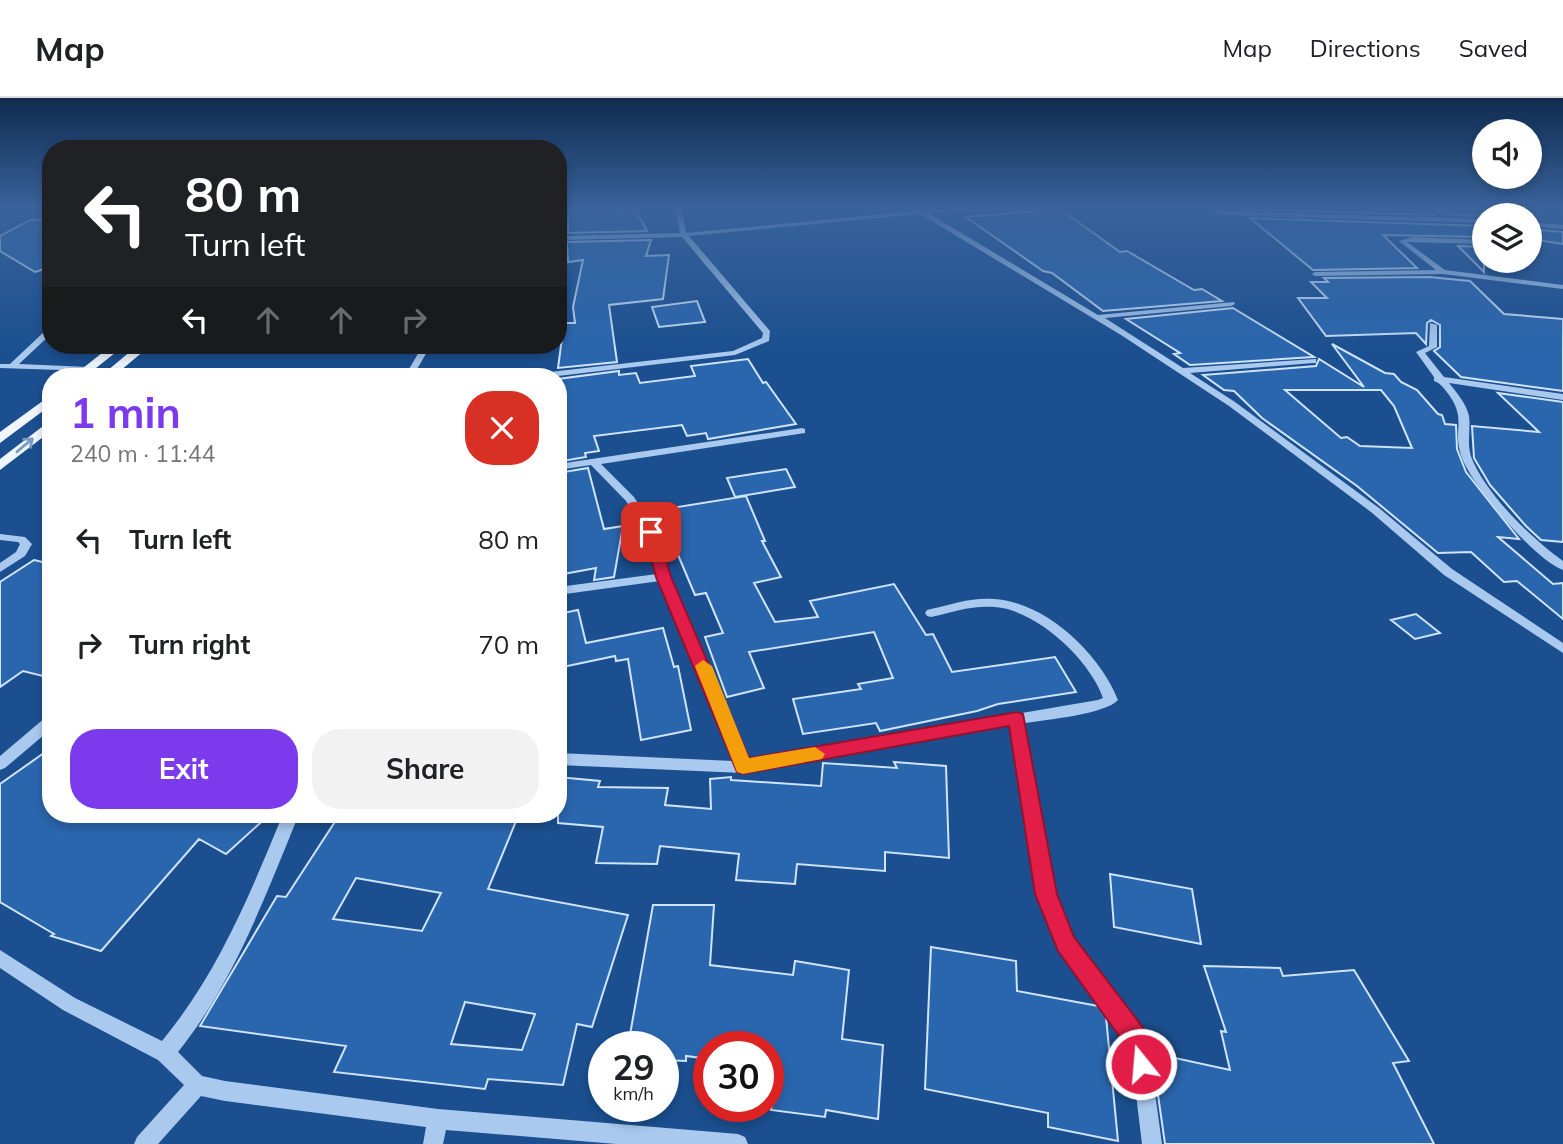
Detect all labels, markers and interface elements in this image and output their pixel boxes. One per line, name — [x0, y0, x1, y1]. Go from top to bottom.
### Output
text: Map — [35, 28, 105, 69]
text: Map — [1222, 33, 1272, 63]
text: Directions — [1310, 33, 1421, 63]
text: Saved — [1459, 33, 1528, 63]
map controls — [1472, 119, 1542, 273]
button: sound — [1472, 119, 1542, 189]
text: 80 m — [185, 163, 301, 224]
icon: left — [70, 168, 161, 259]
button: layers — [1472, 203, 1542, 273]
text: Turn left — [185, 224, 305, 264]
icon: left — [176, 301, 214, 339]
icon: ahead — [249, 301, 287, 339]
icon: ahead — [322, 301, 360, 339]
icon: right — [395, 301, 433, 339]
text: 1 min — [70, 386, 181, 439]
button: close — [465, 391, 539, 465]
one-way arrow — [16, 437, 34, 453]
text: 240 m · 11:44 — [70, 439, 215, 468]
pin — [621, 502, 681, 562]
icon: arrive — [632, 513, 670, 551]
icon: left — [70, 521, 108, 559]
text: Turn left — [129, 523, 231, 556]
text: 80 m — [478, 523, 539, 556]
icon: right — [70, 626, 108, 664]
text: Turn right — [129, 628, 250, 661]
text: 70 m — [478, 628, 539, 661]
button: Exit — [70, 729, 298, 809]
button: Share — [312, 729, 539, 809]
position arrow — [1104, 1027, 1178, 1101]
speed limit sign: 30 — [693, 1031, 784, 1122]
text: 29 — [612, 1045, 655, 1089]
text: km/h — [613, 1082, 654, 1105]

